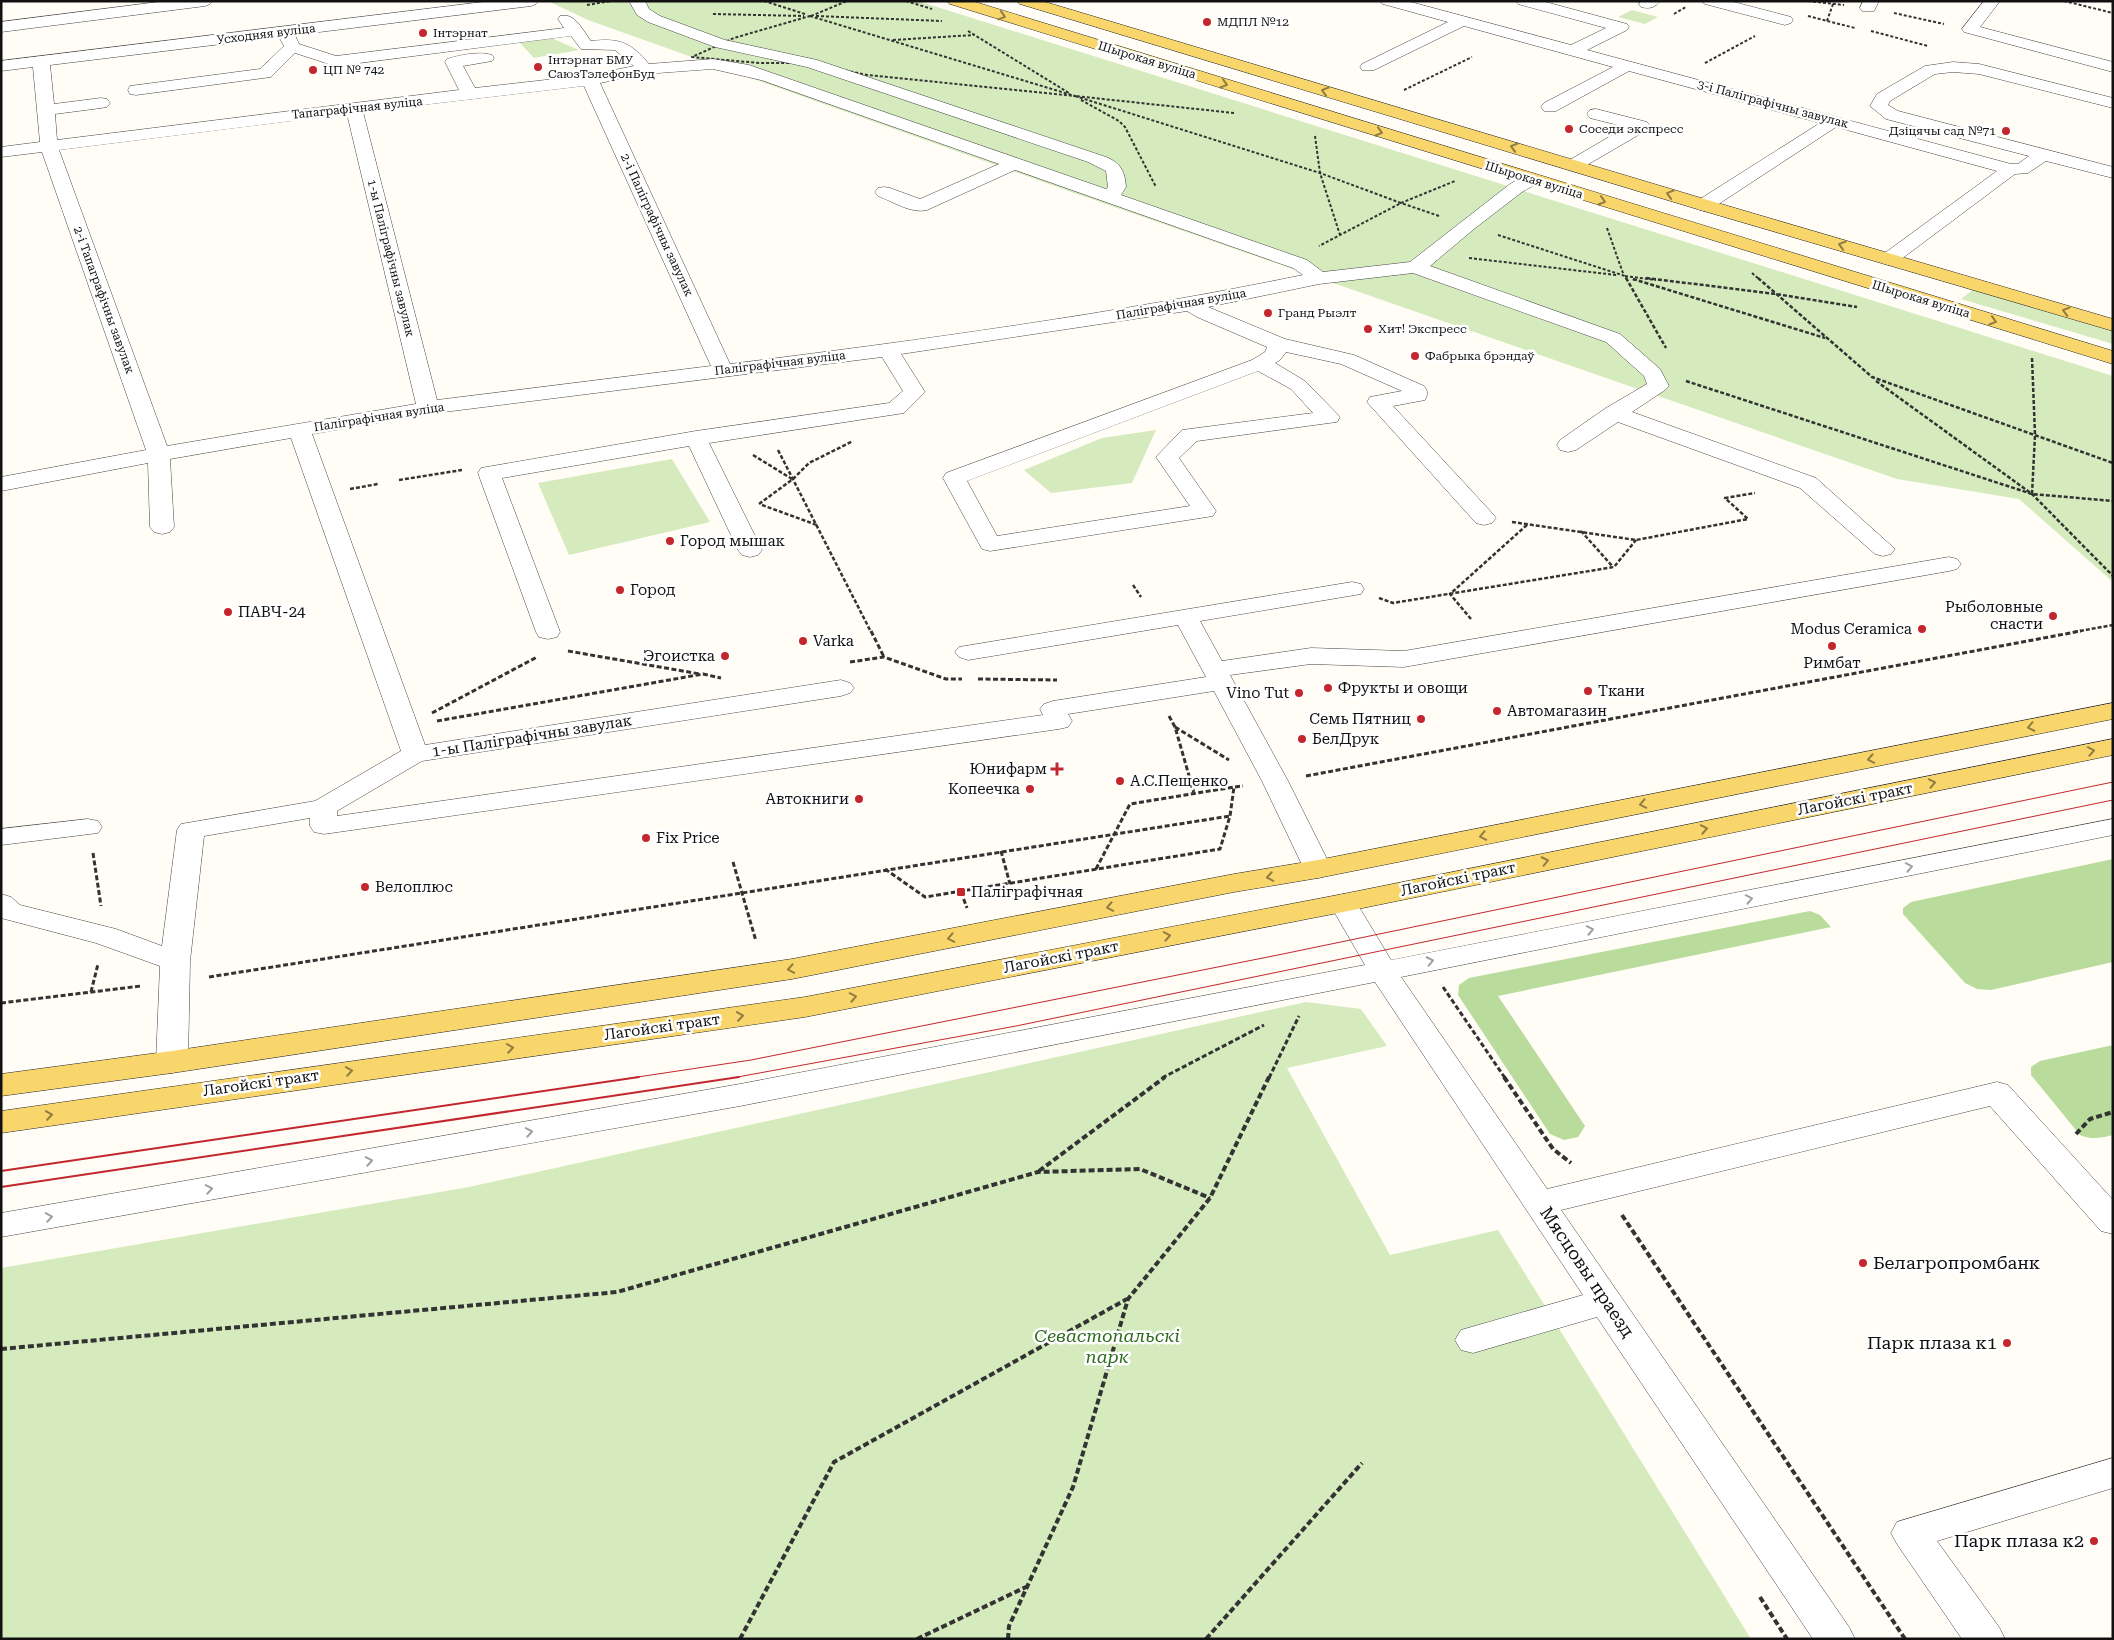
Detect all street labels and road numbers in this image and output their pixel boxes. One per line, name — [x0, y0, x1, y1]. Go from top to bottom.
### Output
street label: Усходняя вуліца — [216, 21, 317, 47]
street label: Шырокая вуліца — [1096, 38, 1198, 82]
street label: 3-і Паліграфічны завулак — [1696, 77, 1850, 131]
street label: Тапаграфічная вуліца — [291, 94, 424, 122]
street label: 2-і Паліграфічны завулак — [618, 151, 696, 299]
street label: Шырокая вуліца — [1483, 158, 1585, 202]
street label: 1-ы Паліграфічны завулак — [365, 178, 417, 339]
street label: 2-і Тапаграфічны завулак — [71, 224, 137, 376]
street label: Шырокая вуліца — [1870, 277, 1972, 321]
street label: Паліграфічная вуліца — [1115, 286, 1248, 322]
street label: Паліграфічная вуліца — [714, 348, 847, 378]
street label: Паліграфічная вуліца — [313, 400, 446, 434]
street label: 1-ы Паліграфічны завулак — [431, 711, 634, 761]
street label: Лагойскі тракт — [1796, 779, 1914, 819]
street label: Лагойскі тракт — [1399, 858, 1517, 900]
street label: Лагойскі тракт — [1002, 937, 1120, 977]
street label: Лагойскі тракт — [603, 1010, 721, 1044]
street label: Лагойскі тракт — [202, 1066, 320, 1100]
street label: Мясцовы праезд — [1536, 1202, 1639, 1341]

